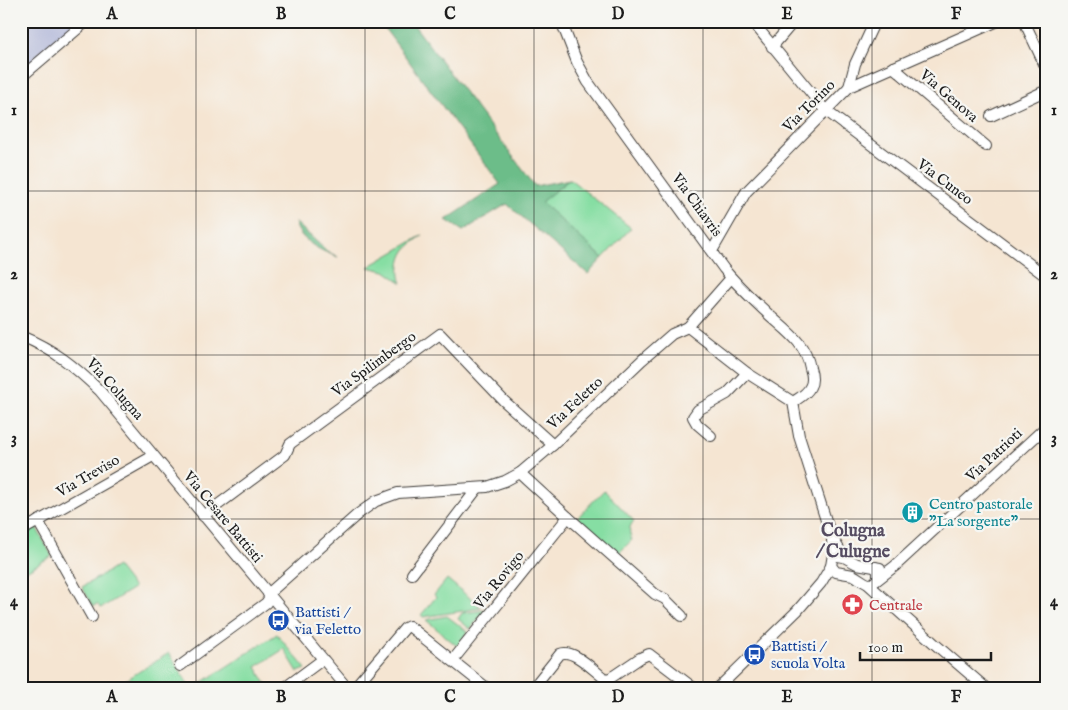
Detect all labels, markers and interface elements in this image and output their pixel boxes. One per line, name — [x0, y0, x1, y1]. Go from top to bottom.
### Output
text: A — [106, 5, 119, 25]
text: B — [276, 5, 287, 25]
text: C — [444, 5, 456, 25]
text: D — [612, 5, 625, 25]
text: E — [781, 5, 793, 25]
text: F — [951, 5, 962, 25]
street label: Via Genova — [915, 65, 983, 127]
street label: Via Torino — [778, 76, 839, 137]
text: 1 — [11, 101, 17, 121]
text: 1 — [1051, 101, 1057, 121]
street label: Via Cuneo — [913, 154, 977, 209]
street label: Via Chiavris — [667, 169, 726, 241]
text: 2 — [10, 265, 18, 285]
text: 2 — [1050, 265, 1058, 285]
street label: Via Spilimbergo — [327, 327, 420, 402]
street label: Via Colugna — [82, 353, 148, 424]
street label: Via Feletto — [543, 372, 607, 434]
street label: Via Patrioti — [961, 424, 1026, 487]
text: 3 — [11, 429, 17, 449]
text: 3 — [1051, 429, 1057, 449]
street label: Via Treviso — [52, 450, 123, 502]
street label: Via Cesare Battisti — [179, 467, 267, 567]
place label: Centro pastorale "La sorgente" — [929, 495, 1033, 531]
building icon: Centro pastorale "La sorgente" — [901, 501, 925, 525]
district label: Colugna / Culugne — [815, 520, 891, 564]
street label: Via Rovigo — [469, 547, 528, 614]
text: 4 — [10, 592, 19, 612]
text: 4 — [1050, 592, 1059, 612]
pharmacy icon: Centrale — [841, 593, 865, 617]
place label: Centrale — [869, 596, 923, 615]
place label: Battisti / via Feletto — [295, 603, 361, 639]
bus stop icon: Battisti / via Feletto — [267, 609, 291, 633]
scale bar — [860, 630, 992, 662]
place label: Battisti / scuola Volta — [771, 637, 846, 673]
text: 100 m — [868, 638, 904, 657]
bus stop icon: Battisti / scuola Volta — [743, 643, 767, 667]
text: A — [106, 688, 119, 708]
text: B — [276, 688, 287, 708]
text: C — [444, 688, 456, 708]
text: D — [612, 688, 625, 708]
text: E — [781, 688, 793, 708]
text: F — [951, 688, 962, 708]

